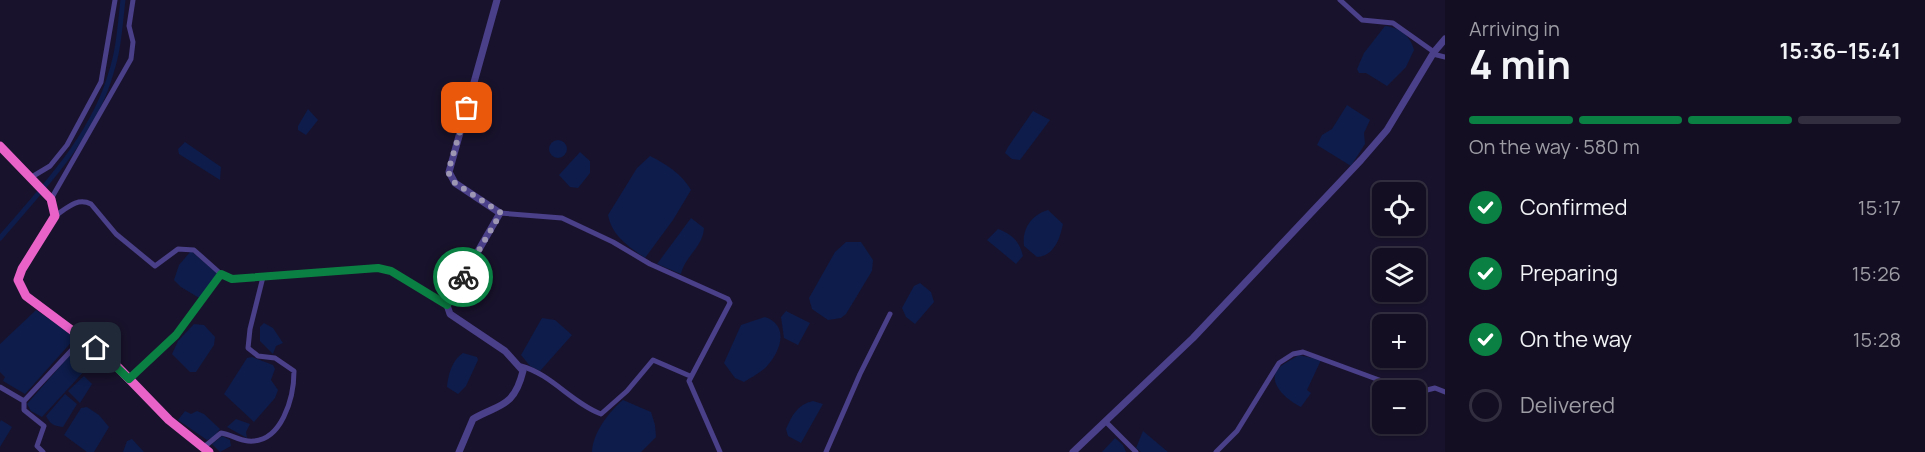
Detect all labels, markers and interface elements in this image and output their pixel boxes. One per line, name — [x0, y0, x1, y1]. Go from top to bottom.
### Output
text: Arriving in — [1469, 15, 1560, 42]
text: 15:36–15:41 — [1780, 36, 1901, 66]
text: 4 min — [1469, 37, 1571, 91]
pin — [441, 82, 492, 133]
icon: bag — [450, 91, 483, 124]
text: On the way · 580 m — [1469, 133, 1640, 160]
map controls — [1372, 182, 1426, 434]
button: locate — [1372, 182, 1426, 236]
icon: check — [1469, 191, 1502, 224]
text: Confirmed — [1520, 192, 1628, 222]
text: 15:17 — [1858, 194, 1901, 221]
courier — [433, 247, 493, 307]
button: layers — [1372, 248, 1426, 302]
icon: check — [1469, 257, 1502, 290]
text: Preparing — [1520, 258, 1618, 288]
text: 15:26 — [1852, 260, 1901, 287]
icon: bike — [447, 261, 480, 294]
button: + — [1372, 314, 1426, 368]
pin — [70, 322, 121, 373]
icon: check — [1469, 323, 1502, 356]
text: On the way — [1520, 324, 1632, 354]
text: 15:28 — [1853, 326, 1901, 353]
icon: home — [79, 331, 112, 364]
button: − — [1372, 380, 1426, 434]
text: Delivered — [1520, 390, 1615, 420]

